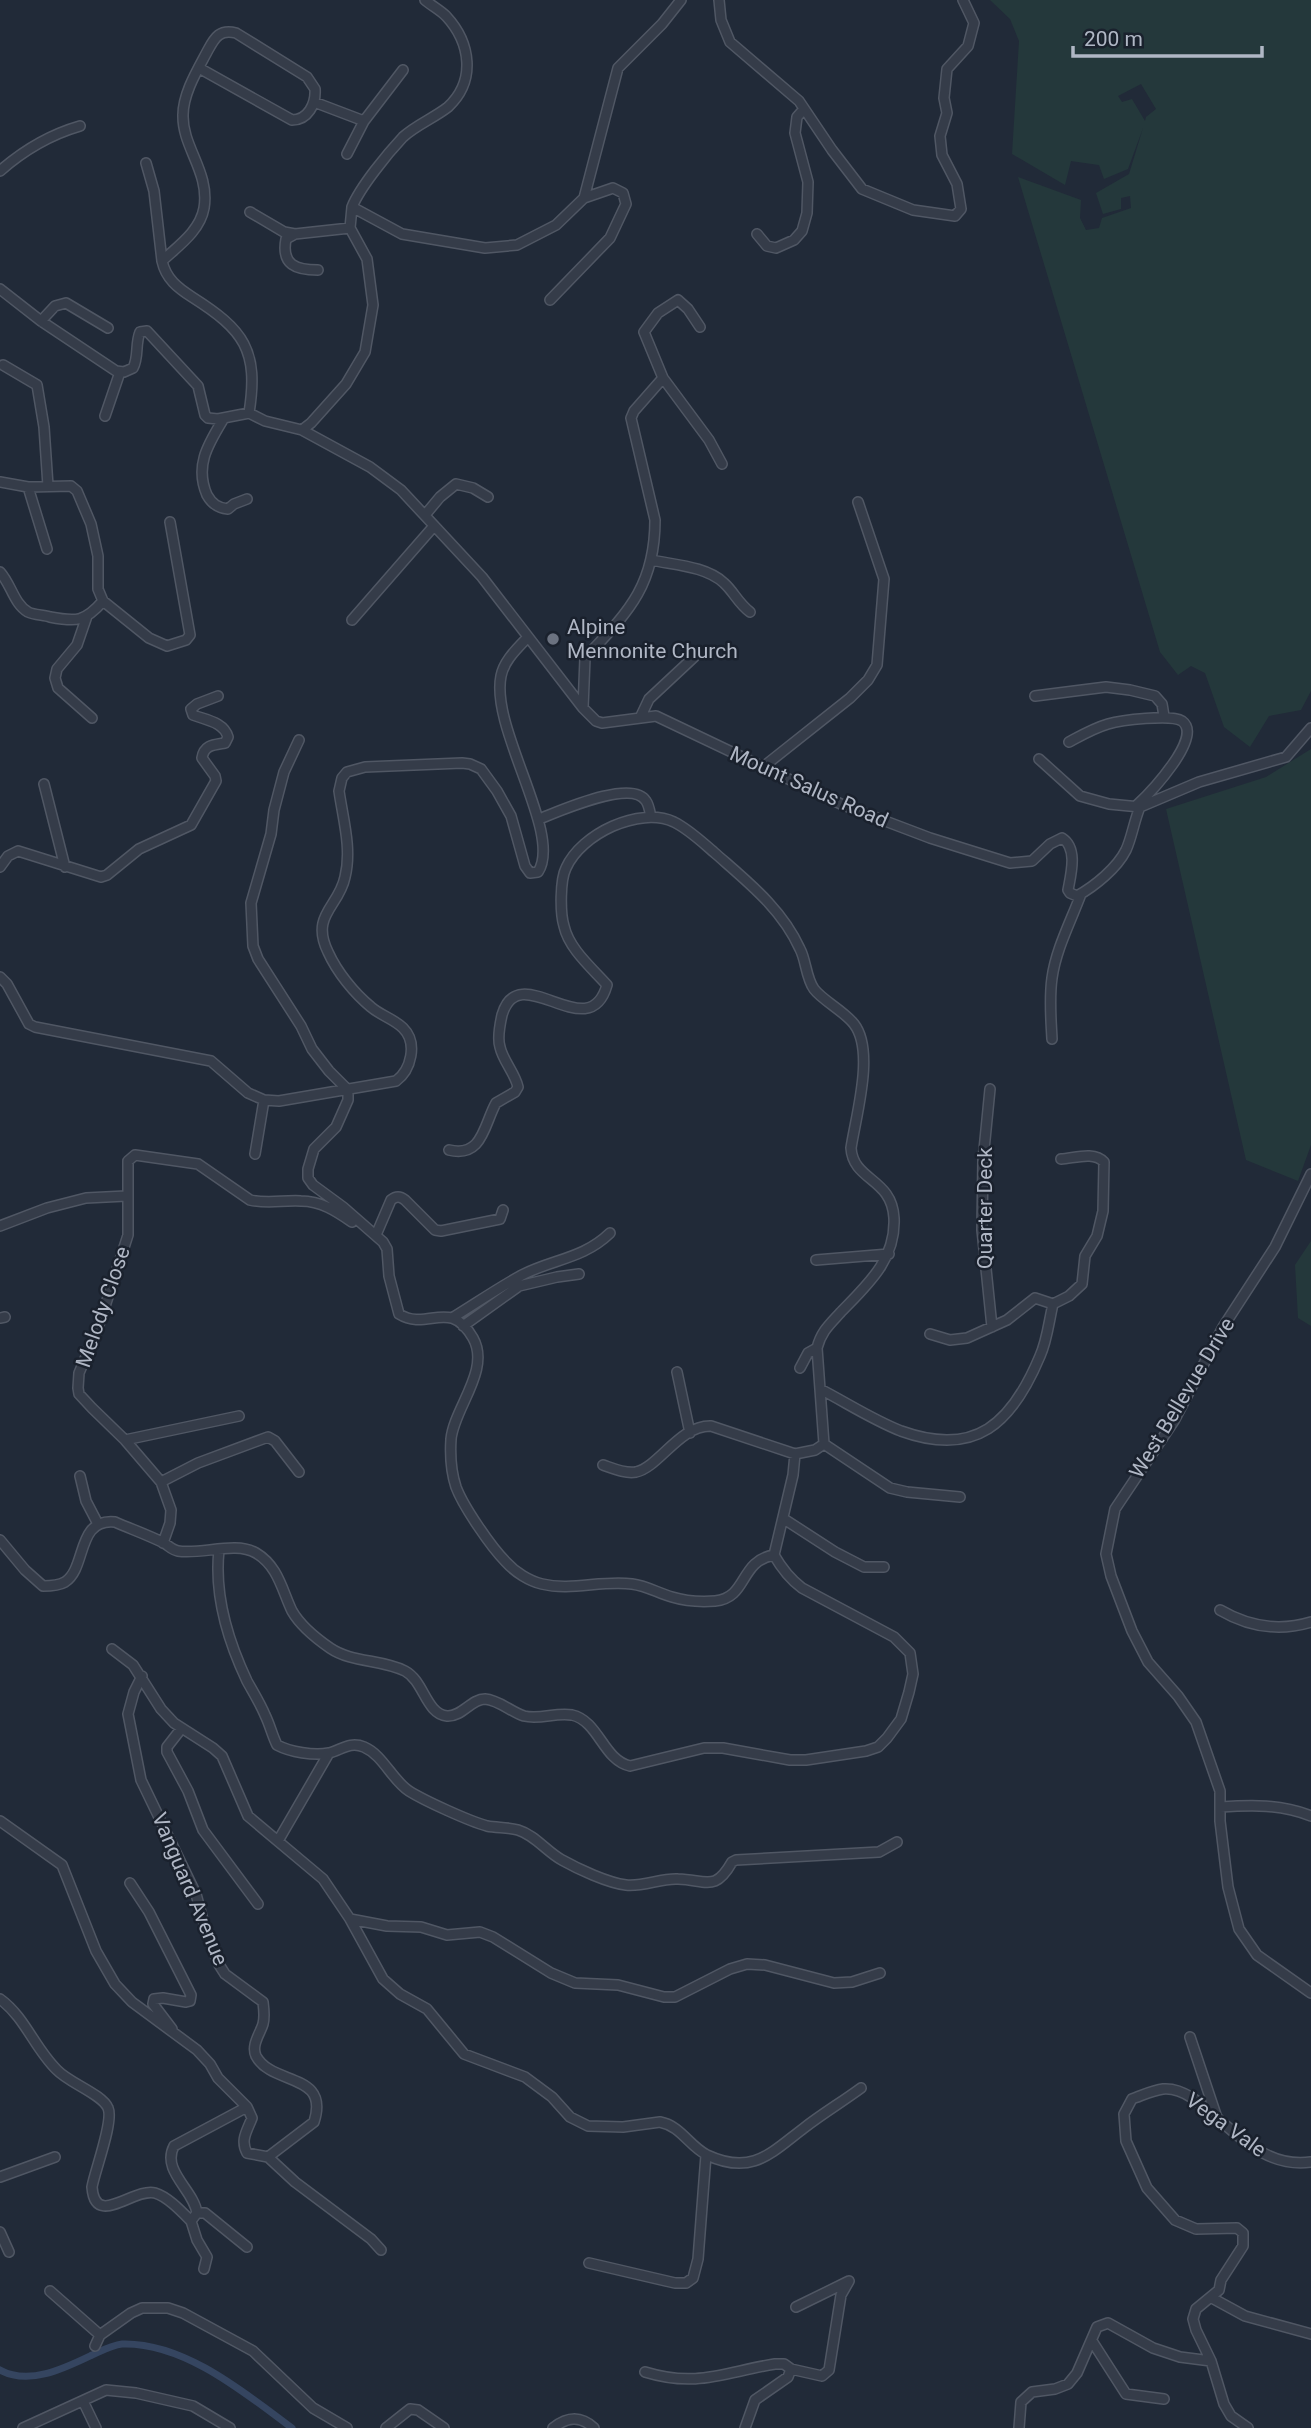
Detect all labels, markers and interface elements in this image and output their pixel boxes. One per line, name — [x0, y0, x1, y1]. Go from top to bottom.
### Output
scale bar — [1073, 14, 1262, 58]
text: 200 m — [1084, 27, 1143, 51]
place label: Alpine Mennonite Church — [567, 615, 738, 663]
marker: Alpine Mennonite Church — [545, 631, 561, 647]
street label: Mount Salus Road — [726, 741, 892, 833]
street label: Quarter Deck — [973, 1147, 997, 1269]
street label: Melody Close — [71, 1243, 135, 1371]
street label: West Bellevue Drive — [1125, 1313, 1239, 1483]
street label: Vanguard Avenue — [147, 1809, 233, 1969]
street label: Vega Vale — [1181, 2088, 1271, 2162]

